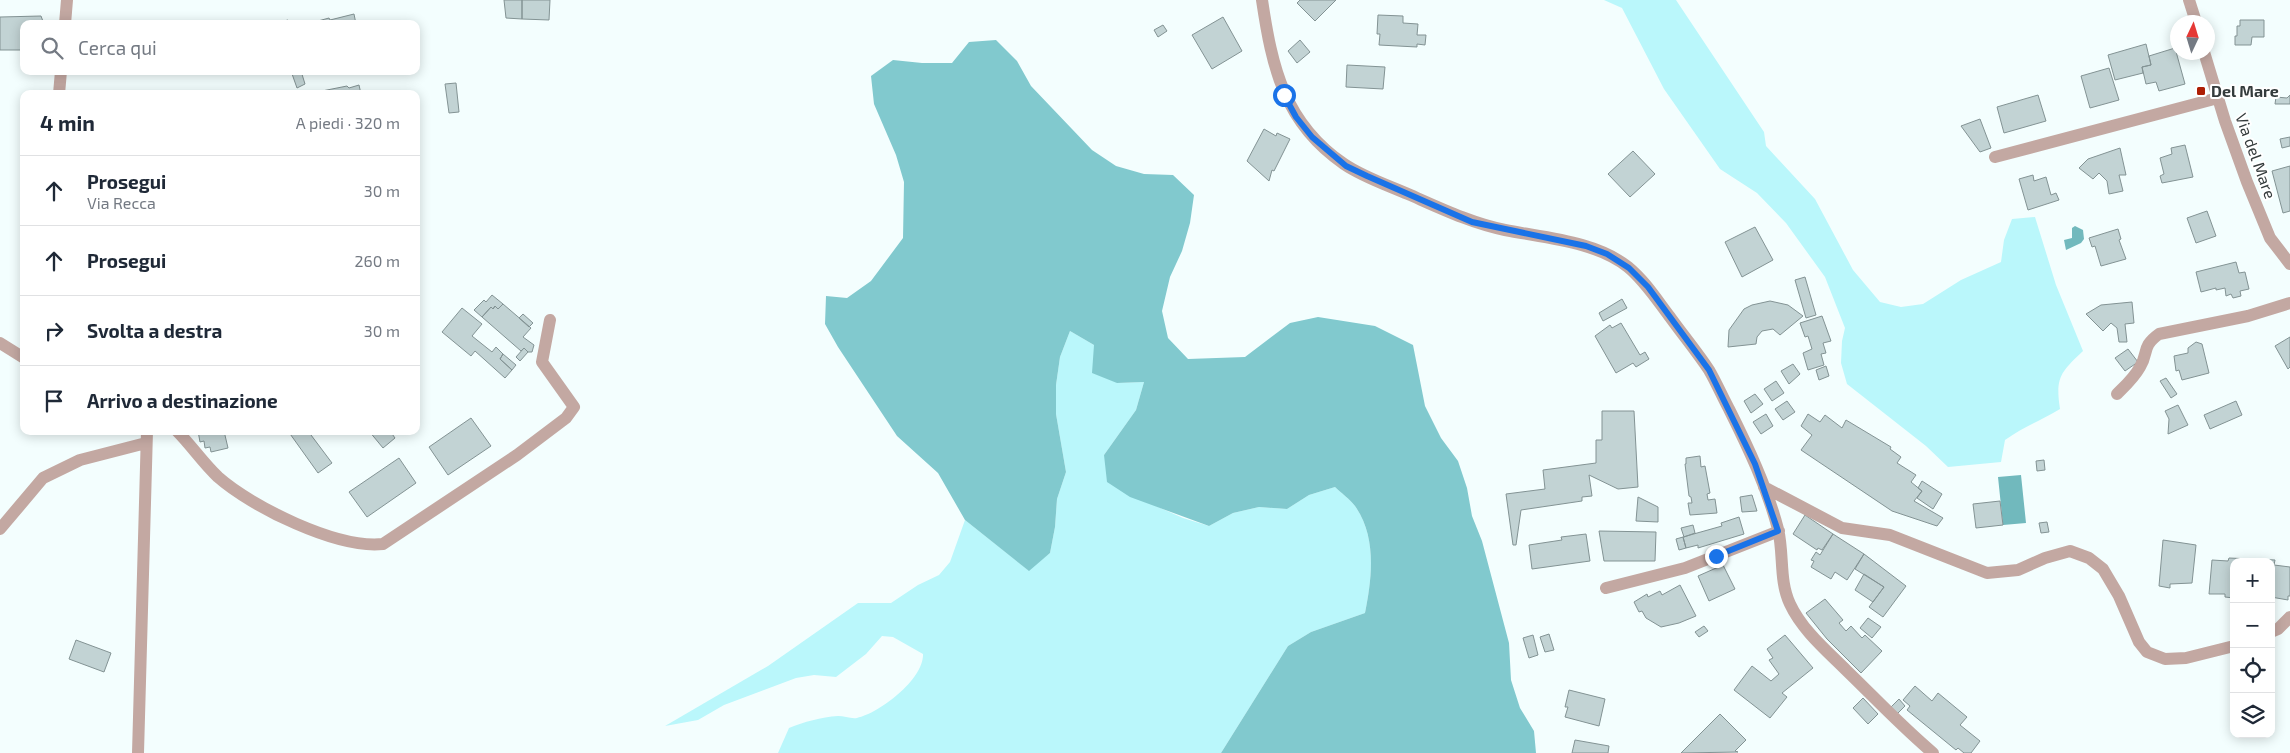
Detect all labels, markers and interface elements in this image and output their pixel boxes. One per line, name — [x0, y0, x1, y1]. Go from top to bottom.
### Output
north arrow — [2170, 15, 2215, 60]
search box — [20, 20, 420, 75]
icon: search — [38, 34, 66, 62]
text: Cerca qui — [78, 36, 157, 59]
place label: Del Mare — [2211, 81, 2279, 100]
route start — [1273, 84, 1296, 107]
marker: Del Mare — [2195, 85, 2207, 97]
text: 4 min — [40, 110, 95, 135]
street label: Via del Mare — [2232, 111, 2281, 201]
text: A piedi · 320 m — [296, 113, 400, 132]
text: Prosegui — [87, 170, 166, 193]
icon: ahead — [40, 177, 68, 205]
text: 30 m — [364, 181, 400, 200]
text: Via Recca — [87, 193, 156, 212]
icon: ahead — [40, 247, 68, 275]
text: Prosegui — [87, 249, 166, 272]
text: 260 m — [355, 251, 400, 270]
icon: right — [40, 317, 68, 345]
text: Svolta a destra — [87, 319, 222, 342]
text: 30 m — [364, 321, 400, 340]
icon: arrive — [40, 387, 68, 415]
text: Arrivo a destinazione — [87, 389, 278, 412]
route end — [1705, 545, 1728, 568]
map controls — [2230, 558, 2275, 738]
button: + — [2230, 558, 2275, 603]
button: − — [2230, 603, 2275, 648]
button: locate — [2230, 648, 2275, 693]
button: layers — [2230, 693, 2275, 738]

